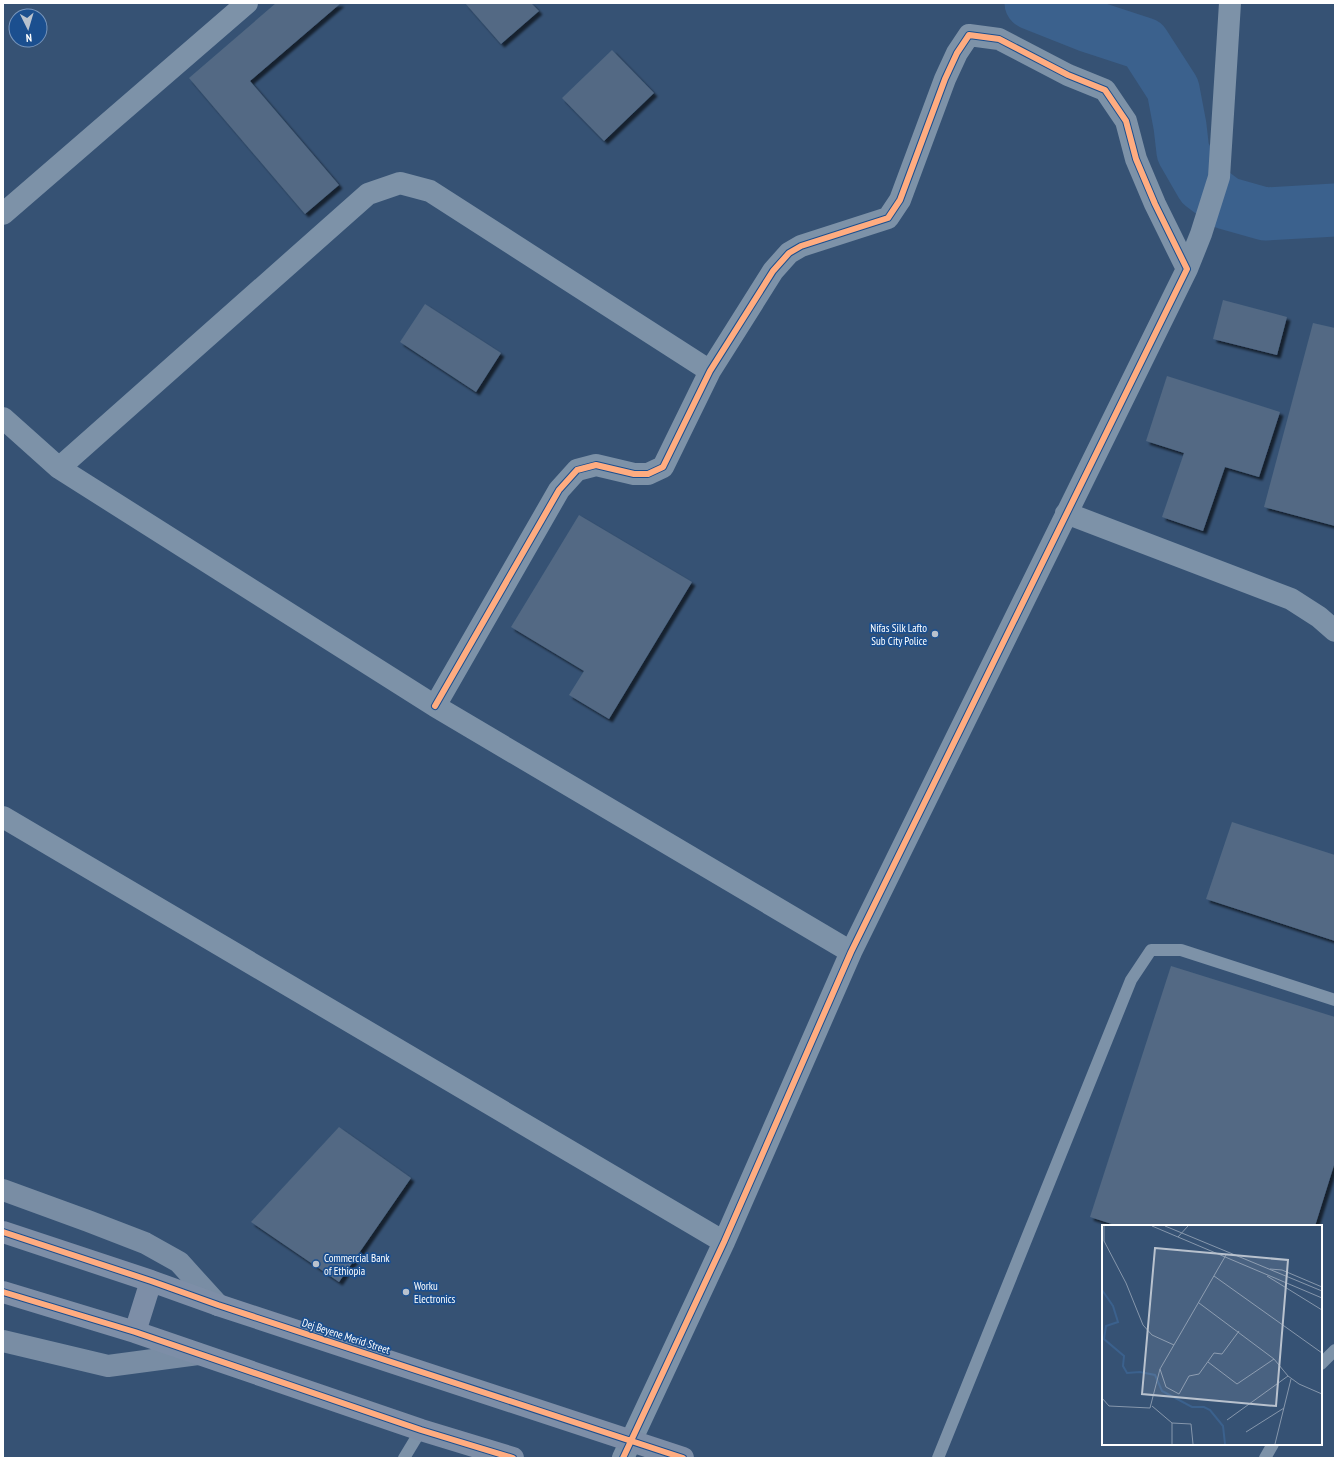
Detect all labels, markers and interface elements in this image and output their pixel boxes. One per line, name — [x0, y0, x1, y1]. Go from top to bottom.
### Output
north arrow — [8, 8, 48, 48]
text: N — [25, 31, 32, 45]
place label: Nifas Silk Lafto Sub City Police — [870, 621, 927, 648]
marker: Nifas Silk Lafto Sub City Police — [930, 629, 940, 639]
inset map — [1102, 1225, 1322, 1445]
place label: Commercial Bank of Ethiopia — [324, 1251, 390, 1278]
marker: Commercial Bank of Ethiopia — [311, 1259, 321, 1269]
place label: Worku Electronics — [414, 1279, 456, 1306]
marker: Worku Electronics — [401, 1287, 411, 1297]
street label: Dej Beyene Merid Street — [300, 1315, 392, 1357]

